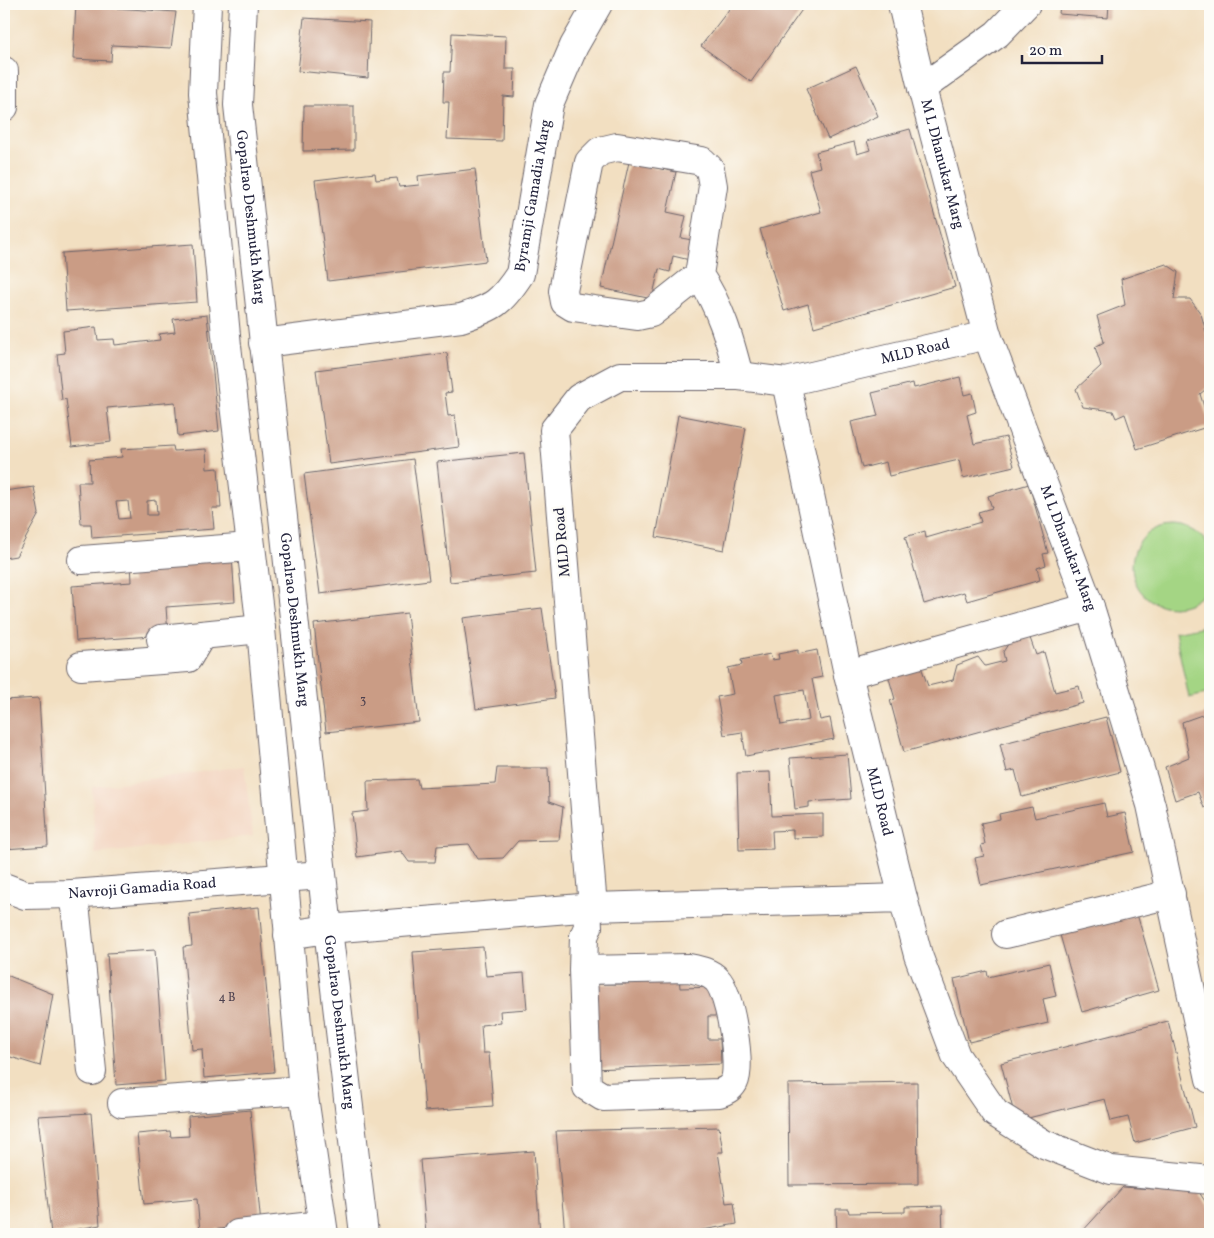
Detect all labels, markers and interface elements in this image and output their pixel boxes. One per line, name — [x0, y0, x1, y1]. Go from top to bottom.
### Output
scale bar — [1022, 32, 1102, 64]
text: 20 m — [1029, 41, 1062, 62]
street label: M L Dhanukar Marg — [915, 97, 969, 232]
street label: Byramji Gamadia Marg — [510, 117, 557, 273]
street label: Gopalrao Deshmukh Marg — [230, 129, 270, 306]
street label: MLD Road — [879, 334, 952, 370]
street label: M L Dhanukar Marg — [1034, 482, 1101, 614]
street label: MLD Road — [549, 506, 577, 578]
street label: Gopalrao Deshmukh Marg — [274, 532, 314, 708]
house number: 3 — [360, 693, 366, 709]
street label: MLD Road — [861, 765, 898, 838]
street label: Navroji Gamadia Road — [67, 873, 217, 905]
street label: Gopalrao Deshmukh Marg — [318, 934, 360, 1111]
house number: 4 B — [218, 990, 236, 1006]

